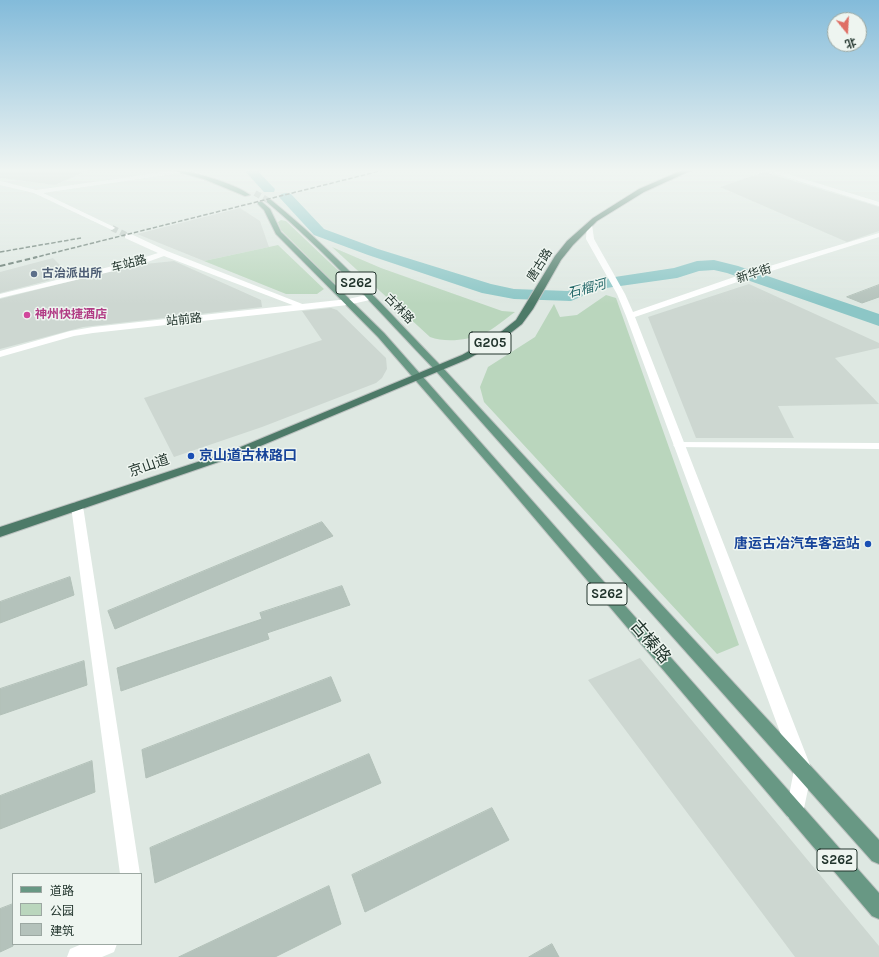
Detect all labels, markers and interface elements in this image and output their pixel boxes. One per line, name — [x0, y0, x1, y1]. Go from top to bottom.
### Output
north arrow — [827, 12, 867, 52]
text: 北 — [843, 35, 858, 51]
street label: 唐古路 — [524, 246, 556, 284]
street label: 车站路 — [110, 252, 148, 276]
street label: 新华街 — [735, 262, 773, 286]
place label: 古治派出所 — [42, 267, 102, 281]
marker: 古治派出所 — [29, 269, 39, 279]
road number: S262 — [336, 272, 376, 294]
water label: 石榴河 — [566, 276, 608, 302]
street label: 古林路 — [381, 291, 417, 327]
place label: 神州快捷酒店 — [35, 308, 107, 322]
marker: 神州快捷酒店 — [22, 310, 32, 320]
street label: 站前路 — [165, 311, 203, 329]
road number: G205 — [469, 332, 511, 354]
place label: 京山道古林路口 — [199, 448, 297, 464]
street label: 京山道 — [126, 451, 172, 481]
marker: 京山道古林路口 — [186, 451, 196, 461]
place label: 唐运古冶汽车客运站 — [734, 536, 860, 552]
marker: 唐运古冶汽车客运站 — [863, 539, 873, 549]
road number: S262 — [587, 583, 627, 605]
street label: 古榛路 — [626, 616, 674, 668]
road number: S262 — [817, 849, 857, 871]
legend — [12, 873, 142, 945]
text: 道路 — [50, 884, 74, 898]
text: 公园 — [50, 904, 74, 918]
text: 建筑 — [50, 924, 74, 938]

